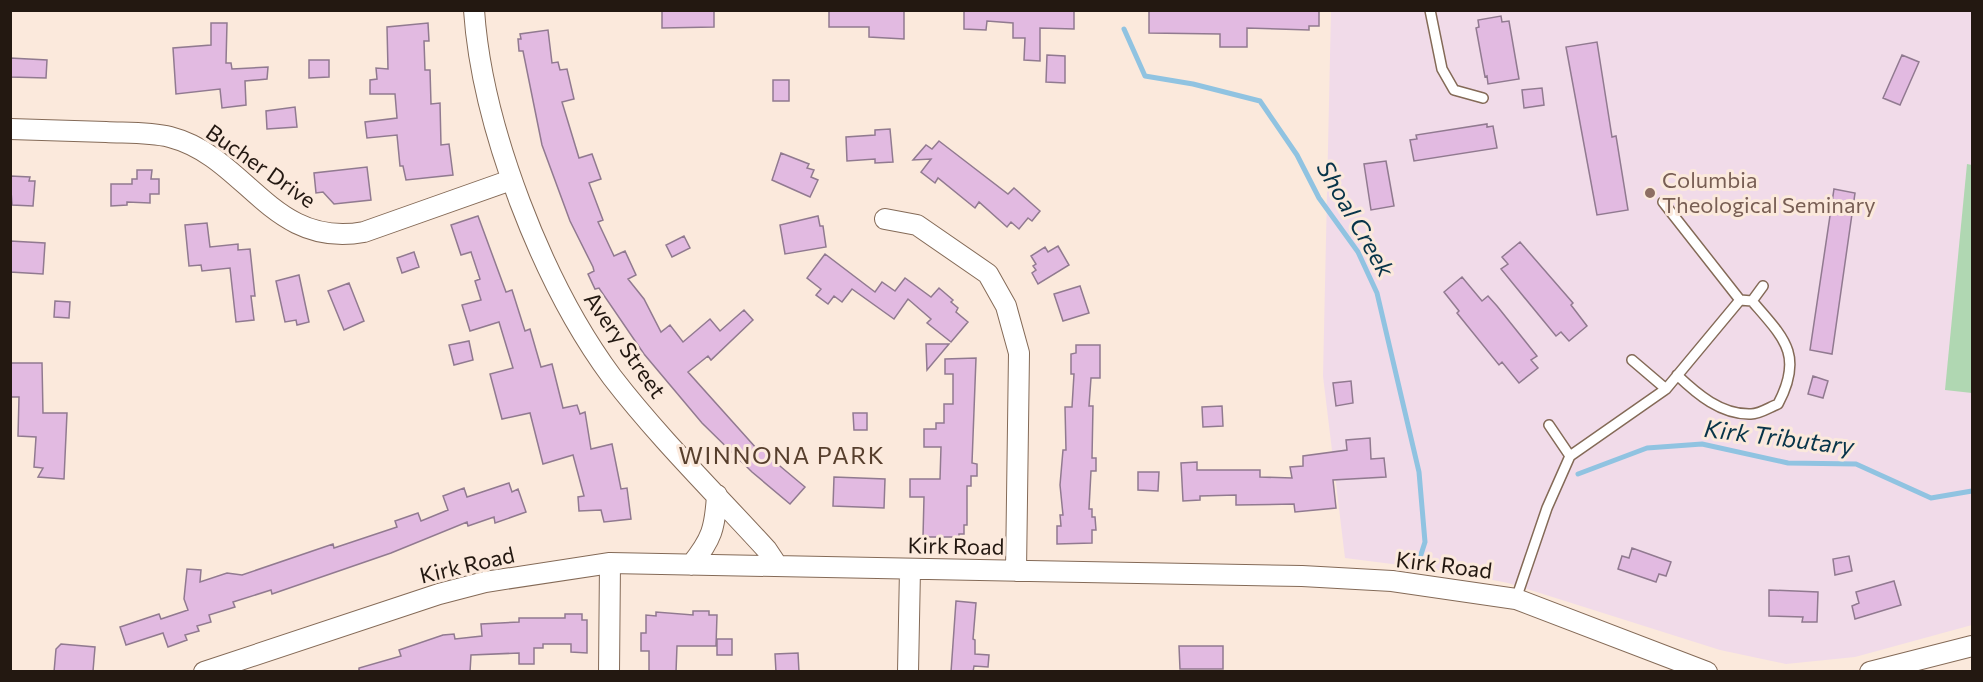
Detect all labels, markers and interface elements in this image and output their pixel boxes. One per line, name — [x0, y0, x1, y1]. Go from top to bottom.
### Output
street label: Bucher Drive — [201, 118, 321, 213]
water label: Shoal Creek — [1311, 155, 1402, 282]
place label: Columbia Theological Seminary — [1662, 166, 1876, 218]
marker: Columbia Theological Seminary — [1643, 186, 1657, 200]
street label: Avery Street — [579, 286, 672, 403]
water label: Kirk Tributary — [1703, 413, 1857, 460]
district label: WINNONA PARK — [679, 440, 885, 469]
street label: Kirk Road — [907, 531, 1005, 560]
street label: Kirk Road — [417, 540, 517, 589]
street label: Kirk Road — [1394, 545, 1494, 584]

